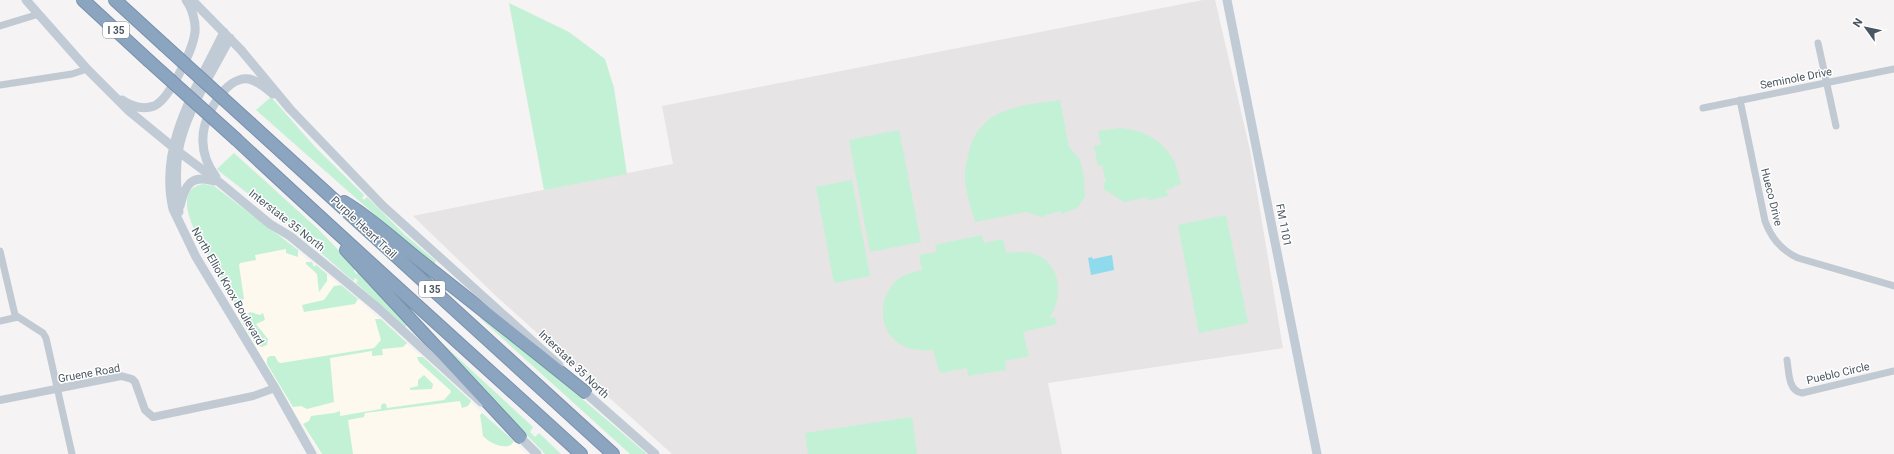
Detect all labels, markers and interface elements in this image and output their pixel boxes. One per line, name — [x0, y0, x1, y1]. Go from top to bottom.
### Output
north arrow — [1846, 8, 1886, 48]
text: N — [1850, 16, 1866, 30]
road number: I 35 — [103, 22, 129, 38]
street label: Seminole Drive — [1759, 65, 1833, 92]
street label: Hueco Drive — [1758, 167, 1785, 228]
street label: Interstate 35 North — [246, 187, 327, 254]
street label: Purple Heart Trail — [328, 194, 399, 261]
street label: FM 1101 — [1273, 203, 1294, 248]
street label: North Elliot Knox Boulevard — [189, 225, 267, 347]
road number: I 35 — [419, 281, 445, 297]
street label: Interstate 35 North — [536, 328, 611, 401]
street label: Pueblo Circle — [1805, 360, 1871, 387]
street label: Gruene Road — [57, 362, 121, 385]

